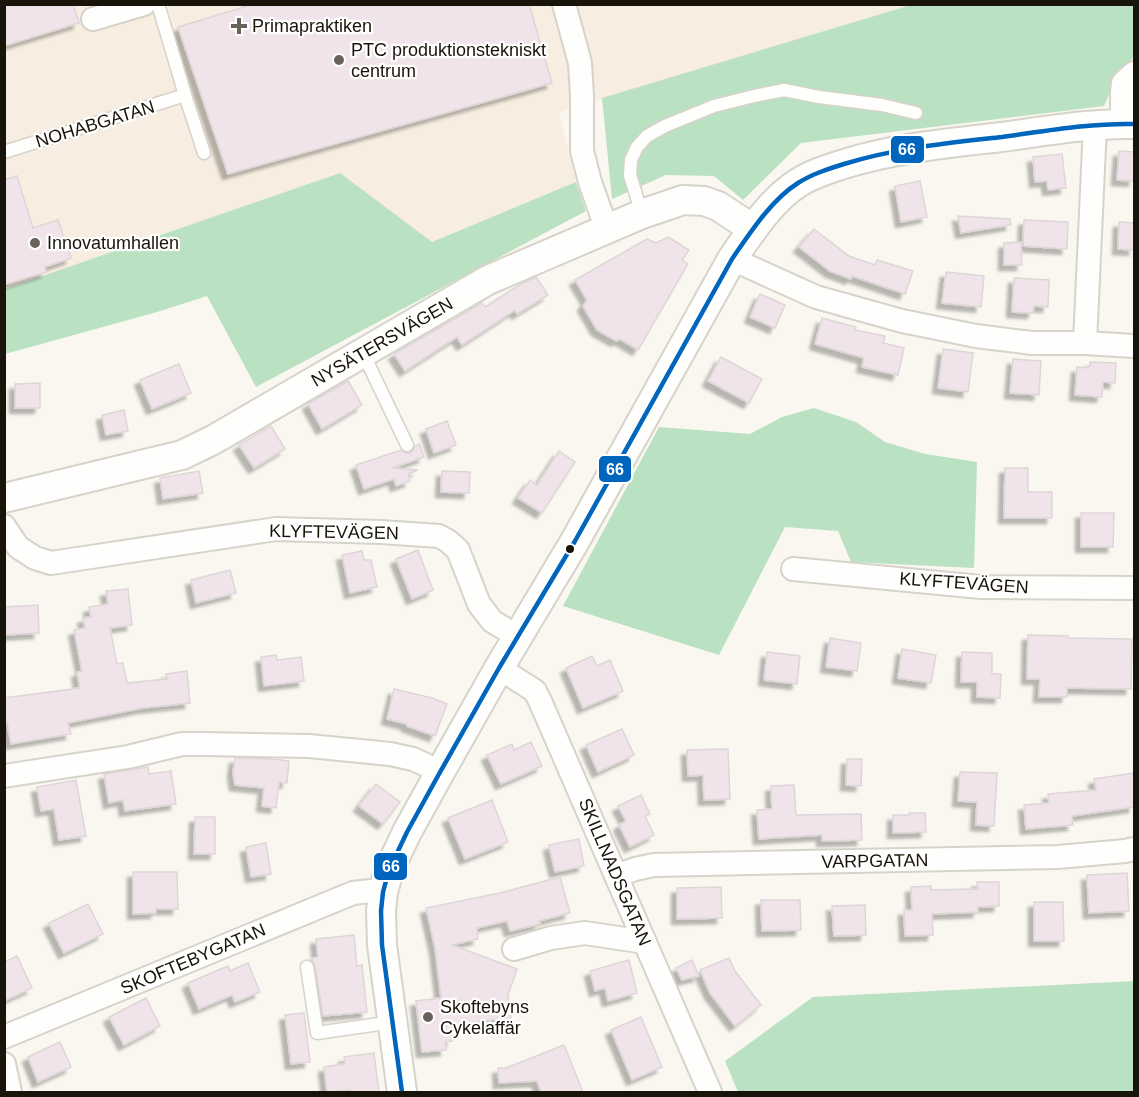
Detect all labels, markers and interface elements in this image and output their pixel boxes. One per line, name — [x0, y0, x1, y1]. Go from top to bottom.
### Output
place label: Primapraktiken — [252, 16, 372, 36]
marker: Primapraktiken — [230, 17, 248, 35]
place label: PTC produktionstekniskt centrum — [351, 40, 546, 81]
marker: PTC produktionstekniskt centrum — [332, 53, 346, 67]
street label: NOHABGATAN — [33, 96, 157, 152]
line badge: 66 — [890, 135, 925, 164]
text: 66 — [898, 141, 916, 158]
place label: Innovatumhallen — [47, 233, 179, 253]
marker: Innovatumhallen — [28, 236, 42, 250]
street label: NYSÄTERSVÄGEN — [308, 293, 456, 391]
line badge: 66 — [598, 455, 632, 483]
text: 66 — [606, 461, 624, 478]
street label: KLYFTEVÄGEN — [269, 521, 399, 543]
unlabelled marker — [564, 543, 576, 555]
street label: KLYFTEVÄGEN — [899, 569, 1029, 597]
street label: SKILLNADSGATAN — [575, 795, 655, 949]
street label: VARPGATAN — [821, 850, 929, 872]
line badge: 66 — [373, 852, 408, 881]
text: 66 — [382, 858, 400, 875]
street label: SKOFTEBYGATAN — [118, 919, 268, 999]
place label: Skoftebyns Cykelaffär — [440, 997, 529, 1038]
marker: Skoftebyns Cykelaffär — [421, 1010, 435, 1024]

